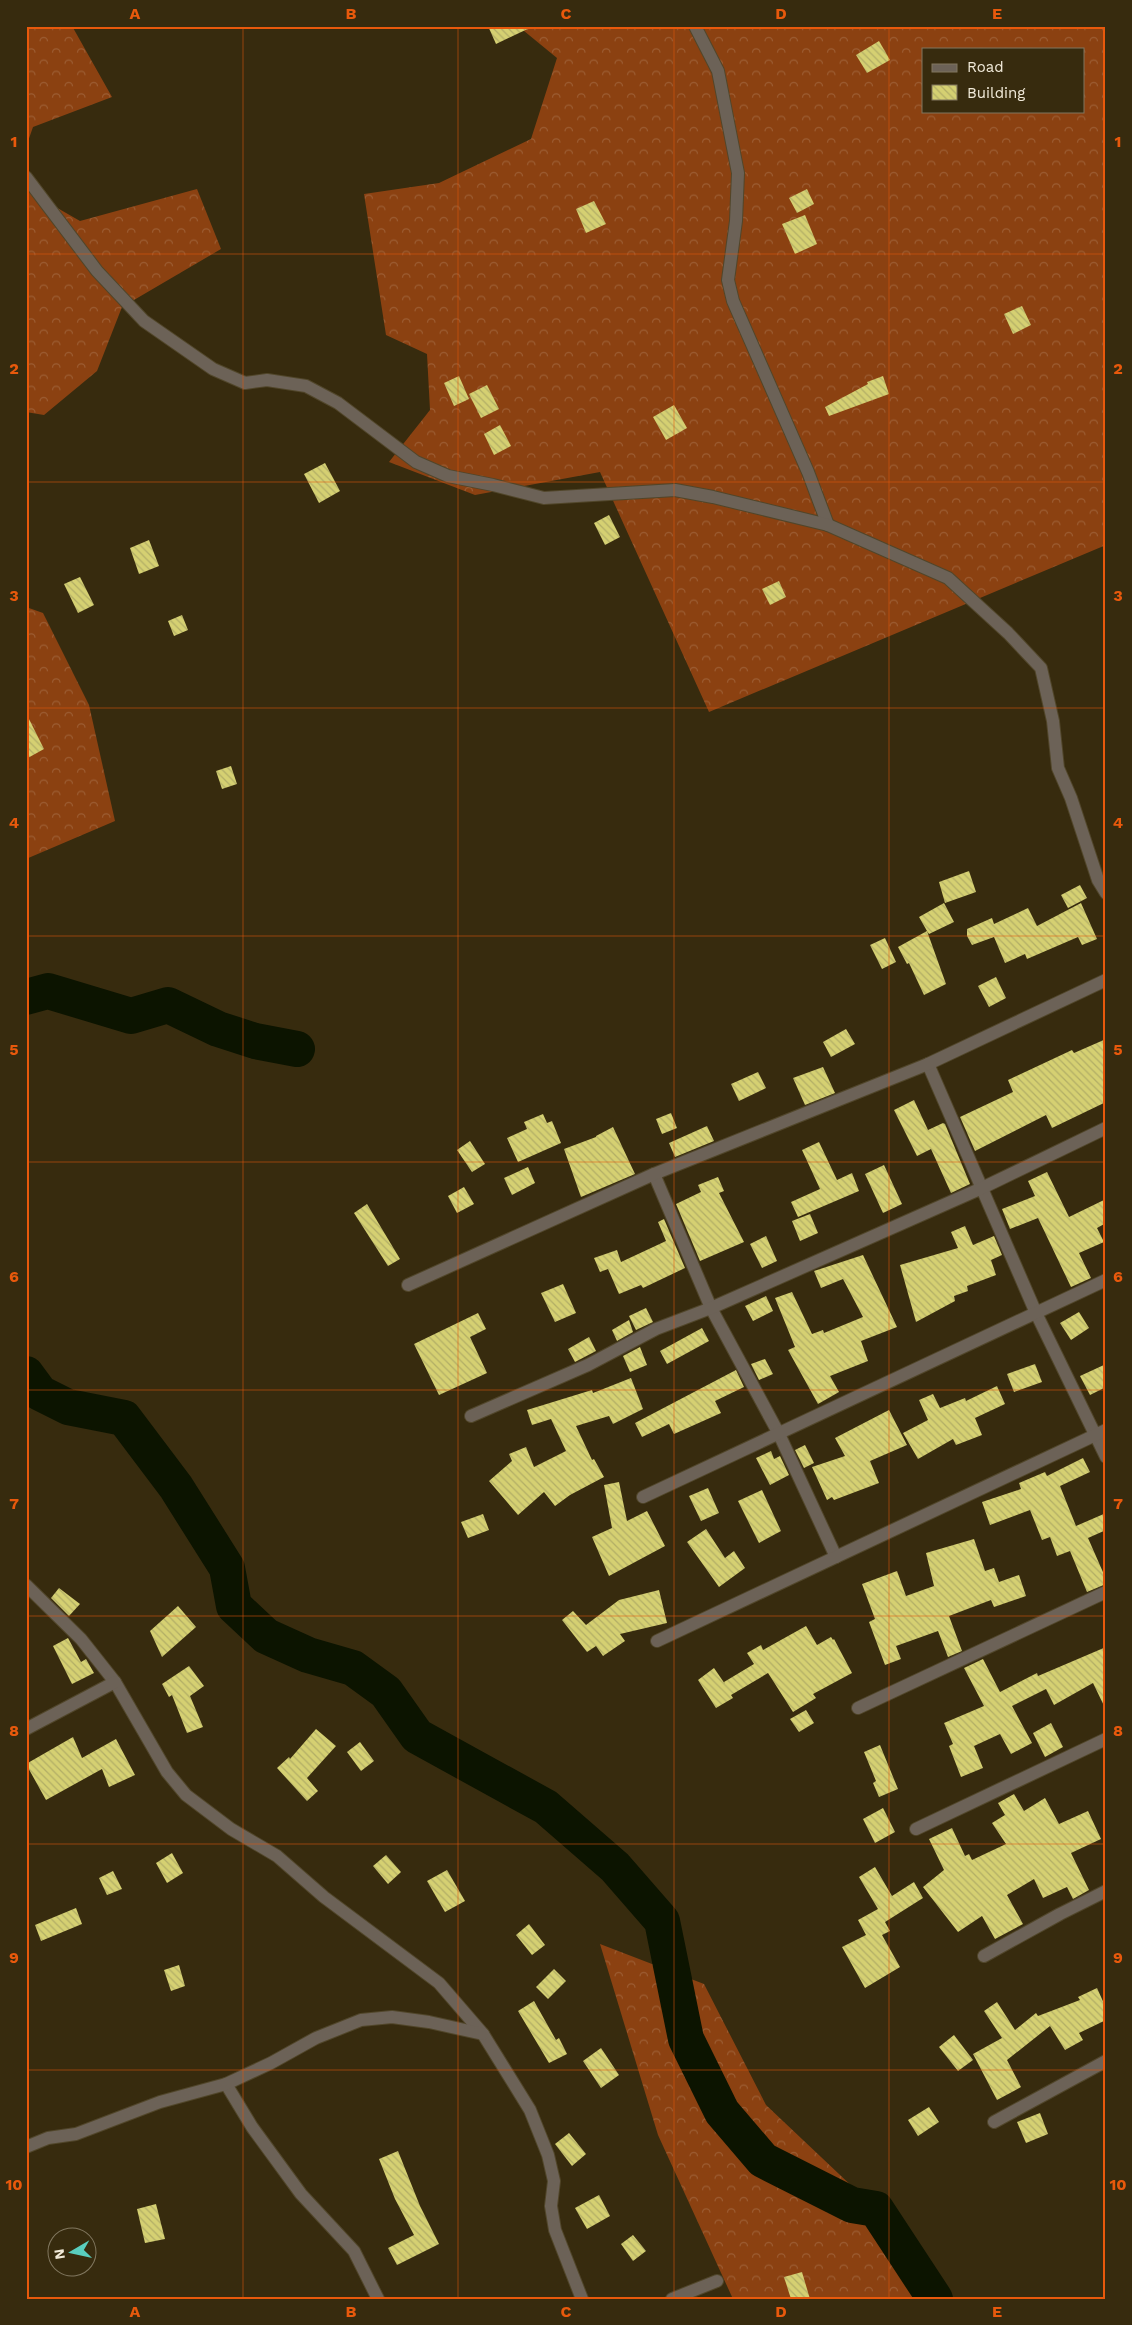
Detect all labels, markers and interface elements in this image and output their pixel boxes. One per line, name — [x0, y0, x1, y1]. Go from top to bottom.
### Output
text: A — [130, 4, 141, 23]
text: B — [346, 4, 357, 23]
text: C — [561, 4, 572, 23]
text: D — [775, 4, 787, 23]
text: E — [992, 4, 1002, 23]
legend — [922, 48, 1084, 112]
text: Road — [967, 58, 1004, 76]
text: Building — [967, 84, 1025, 102]
text: 1 — [11, 132, 17, 151]
text: 1 — [1115, 132, 1121, 151]
text: 2 — [9, 359, 19, 378]
text: 2 — [1113, 359, 1123, 378]
text: 3 — [9, 586, 19, 605]
text: 3 — [1113, 586, 1123, 605]
text: 4 — [9, 813, 19, 832]
text: 4 — [1113, 813, 1123, 832]
text: 5 — [9, 1040, 19, 1059]
text: 5 — [1113, 1040, 1123, 1059]
text: 6 — [9, 1267, 19, 1286]
text: 6 — [1113, 1267, 1123, 1286]
text: 7 — [9, 1494, 19, 1513]
text: 7 — [1113, 1494, 1123, 1513]
text: 8 — [9, 1721, 19, 1740]
text: 8 — [1113, 1721, 1123, 1740]
text: 9 — [9, 1948, 19, 1967]
text: 9 — [1113, 1948, 1123, 1967]
text: 10 — [5, 2175, 23, 2194]
text: 10 — [1109, 2175, 1127, 2194]
north arrow — [48, 2228, 98, 2278]
text: N — [50, 2248, 68, 2260]
text: A — [130, 2302, 141, 2321]
text: B — [346, 2302, 357, 2321]
text: C — [561, 2302, 572, 2321]
text: D — [775, 2302, 787, 2321]
text: E — [992, 2302, 1002, 2321]

